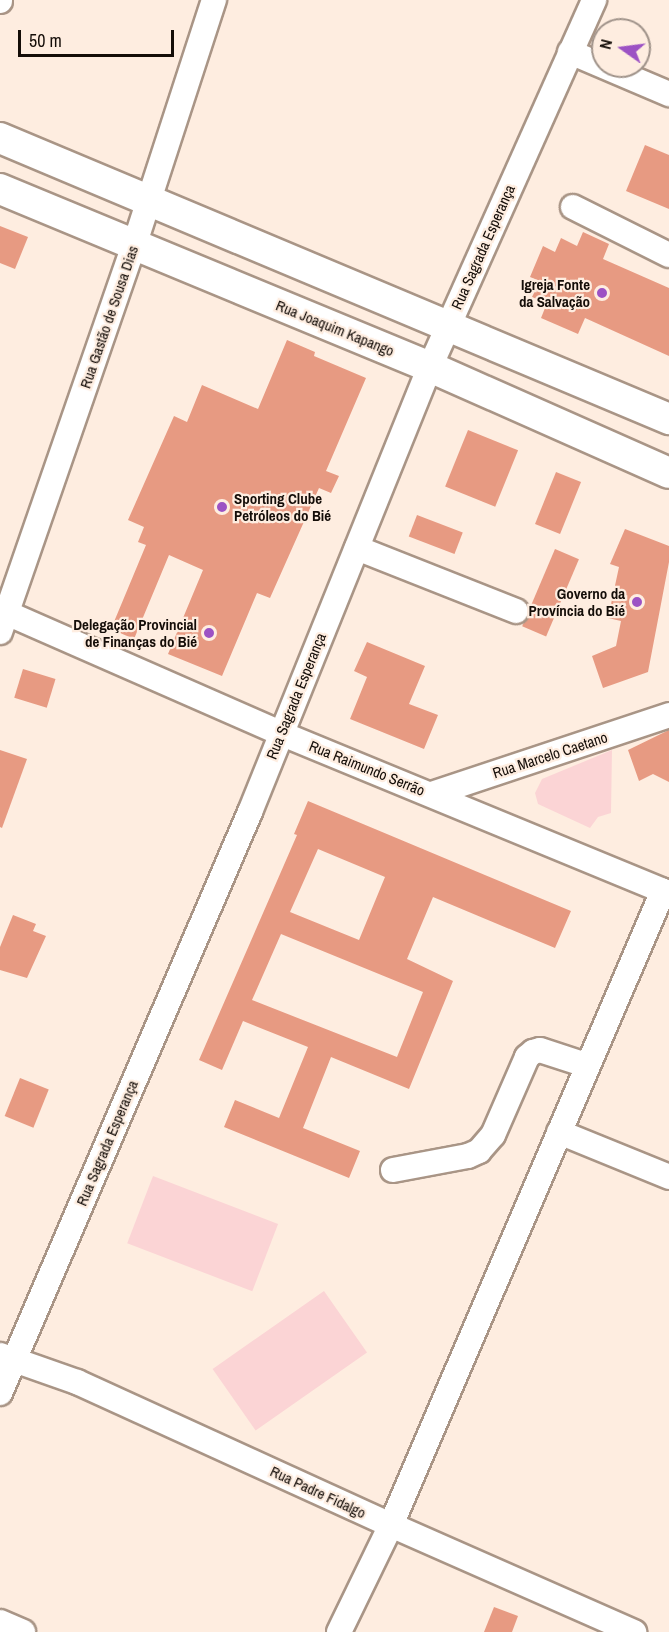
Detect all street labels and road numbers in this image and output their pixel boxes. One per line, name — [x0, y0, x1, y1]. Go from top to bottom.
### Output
street label: Rua Sagrada Esperança — [447, 182, 519, 312]
street label: Rua Gastão de Sousa Dias — [76, 243, 142, 391]
street label: Rua Joaquim Kapango — [273, 296, 397, 360]
street label: Rua Sagrada Esperança — [262, 630, 330, 762]
street label: Rua Marcelo Caetano — [490, 728, 610, 782]
street label: Rua Raimundo Serrão — [307, 737, 427, 799]
street label: Rua Sagrada Esperança — [72, 1077, 142, 1209]
street label: Rua Padre Fidalgo — [267, 1462, 369, 1522]

